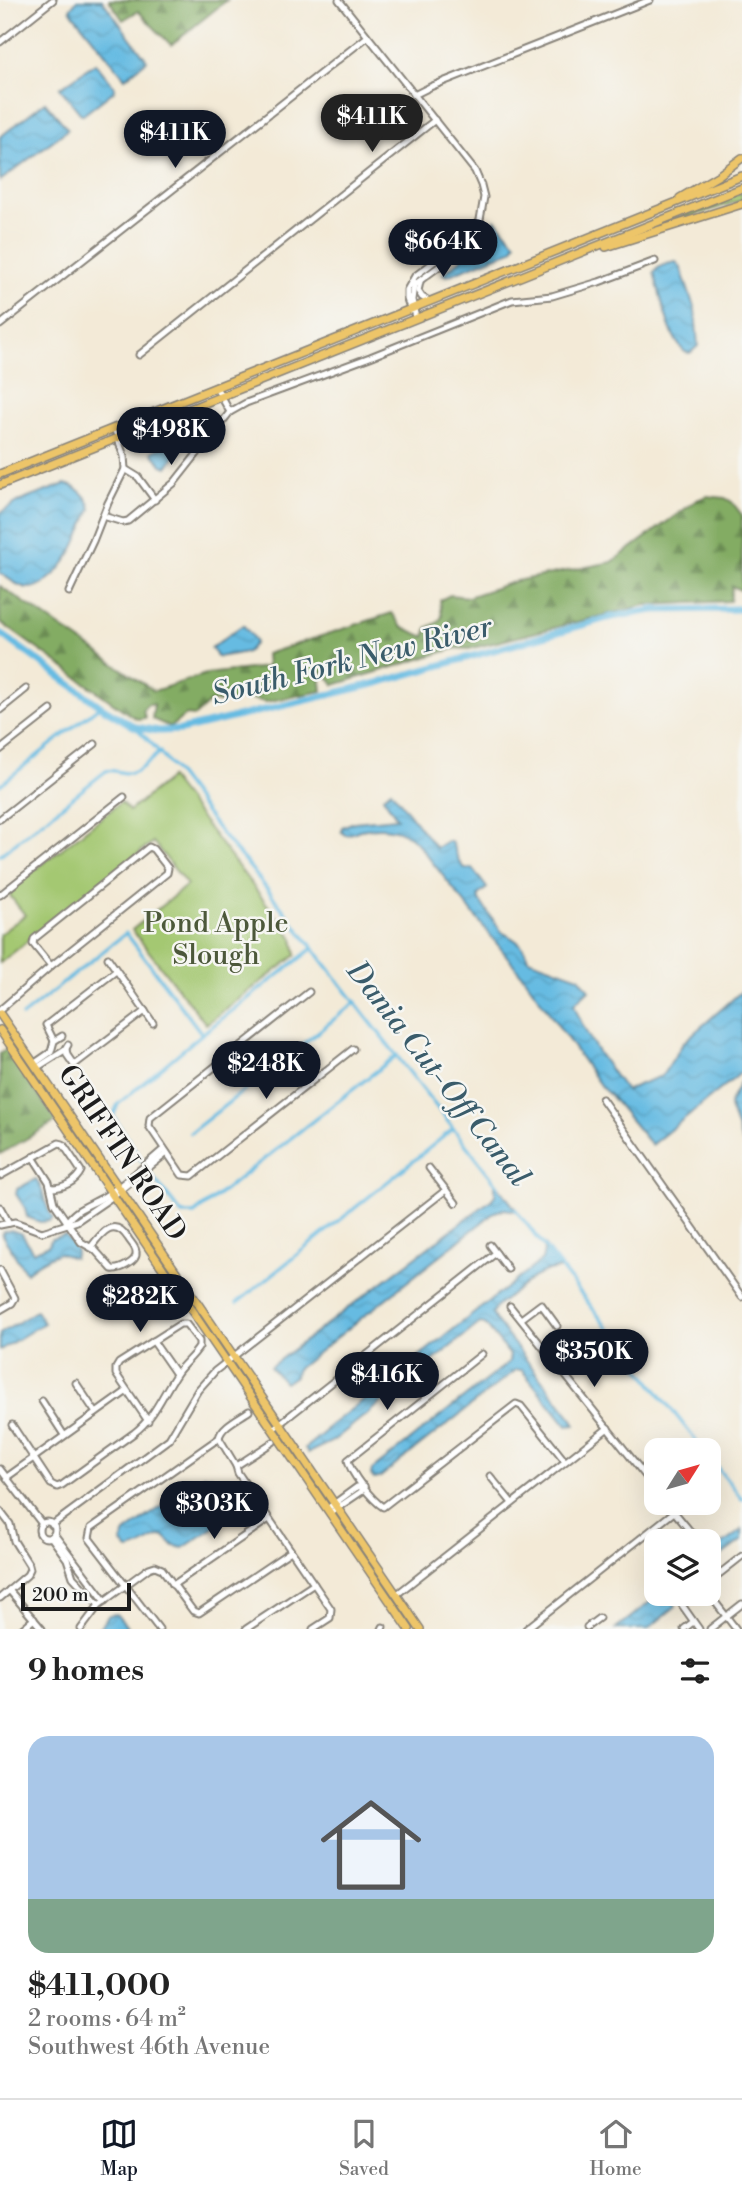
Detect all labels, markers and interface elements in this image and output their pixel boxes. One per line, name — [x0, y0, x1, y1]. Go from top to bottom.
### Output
pin: $411K — [323, 94, 421, 154]
text: $411K — [337, 103, 407, 131]
pin: $411K — [126, 110, 224, 170]
text: $411K — [140, 119, 210, 147]
pin: $664K — [394, 219, 492, 279]
text: $664K — [404, 228, 482, 256]
pin: $498K — [122, 407, 220, 467]
text: $498K — [133, 416, 209, 444]
water label: South Fork New River — [208, 607, 497, 714]
park label: Pond Apple Slough — [143, 906, 289, 973]
water label: Dania Cut-Off Canal — [337, 953, 538, 1195]
pin: $248K — [217, 1042, 315, 1101]
text: $248K — [228, 1050, 304, 1078]
street label: GRIFFIN ROAD — [50, 1058, 194, 1248]
pin: $282K — [91, 1274, 189, 1334]
text: $282K — [102, 1283, 178, 1311]
pin: $350K — [545, 1330, 643, 1389]
text: $350K — [555, 1338, 633, 1366]
pin: $416K — [338, 1352, 436, 1412]
text: $416K — [351, 1361, 423, 1389]
north arrow — [644, 1438, 721, 1516]
map controls — [644, 1438, 721, 1606]
pin: $303K — [165, 1482, 263, 1541]
text: $303K — [176, 1490, 252, 1518]
button: layers — [644, 1529, 721, 1606]
scale bar — [21, 1580, 131, 1612]
text: 200 m — [32, 1583, 89, 1607]
text: 9 homes — [28, 1652, 144, 1690]
icon: filters — [676, 1652, 714, 1690]
icon: home — [308, 1782, 434, 1908]
text: $411,000 — [28, 1967, 170, 2005]
text: 2 rooms · 64 m² — [28, 2005, 186, 2033]
text: Southwest 46th Avenue — [28, 2033, 270, 2061]
tab: Map — [100, 2115, 138, 2181]
tab: Saved — [339, 2115, 389, 2181]
tab: Home — [590, 2115, 642, 2181]

